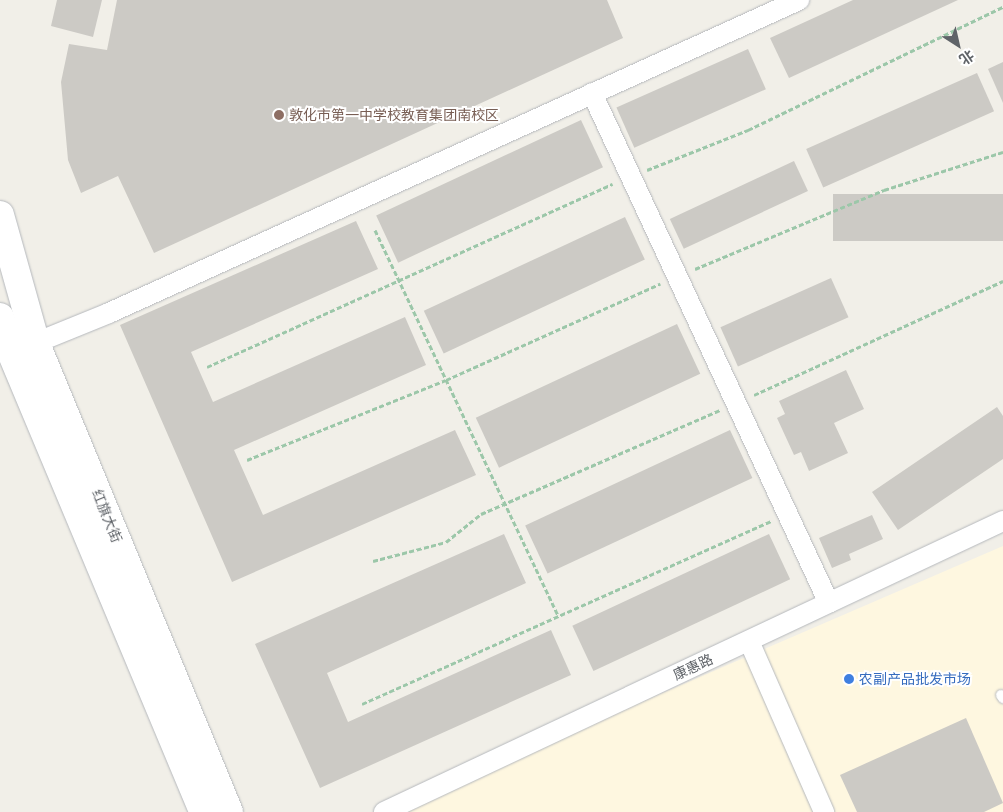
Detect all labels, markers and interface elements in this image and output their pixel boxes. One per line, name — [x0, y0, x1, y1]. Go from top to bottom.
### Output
north arrow — [933, 20, 983, 70]
text: 北 — [956, 47, 977, 68]
place label: 敦化市第一中学校教育集团南校区 — [289, 107, 499, 123]
marker: 敦化市第一中学校教育集团南校区 — [273, 109, 285, 121]
street label: 红旗大街 — [89, 487, 125, 545]
street label: 康惠路 — [670, 651, 716, 683]
place label: 农副产品批发市场 — [859, 671, 971, 687]
marker: 农副产品批发市场 — [843, 673, 855, 685]

